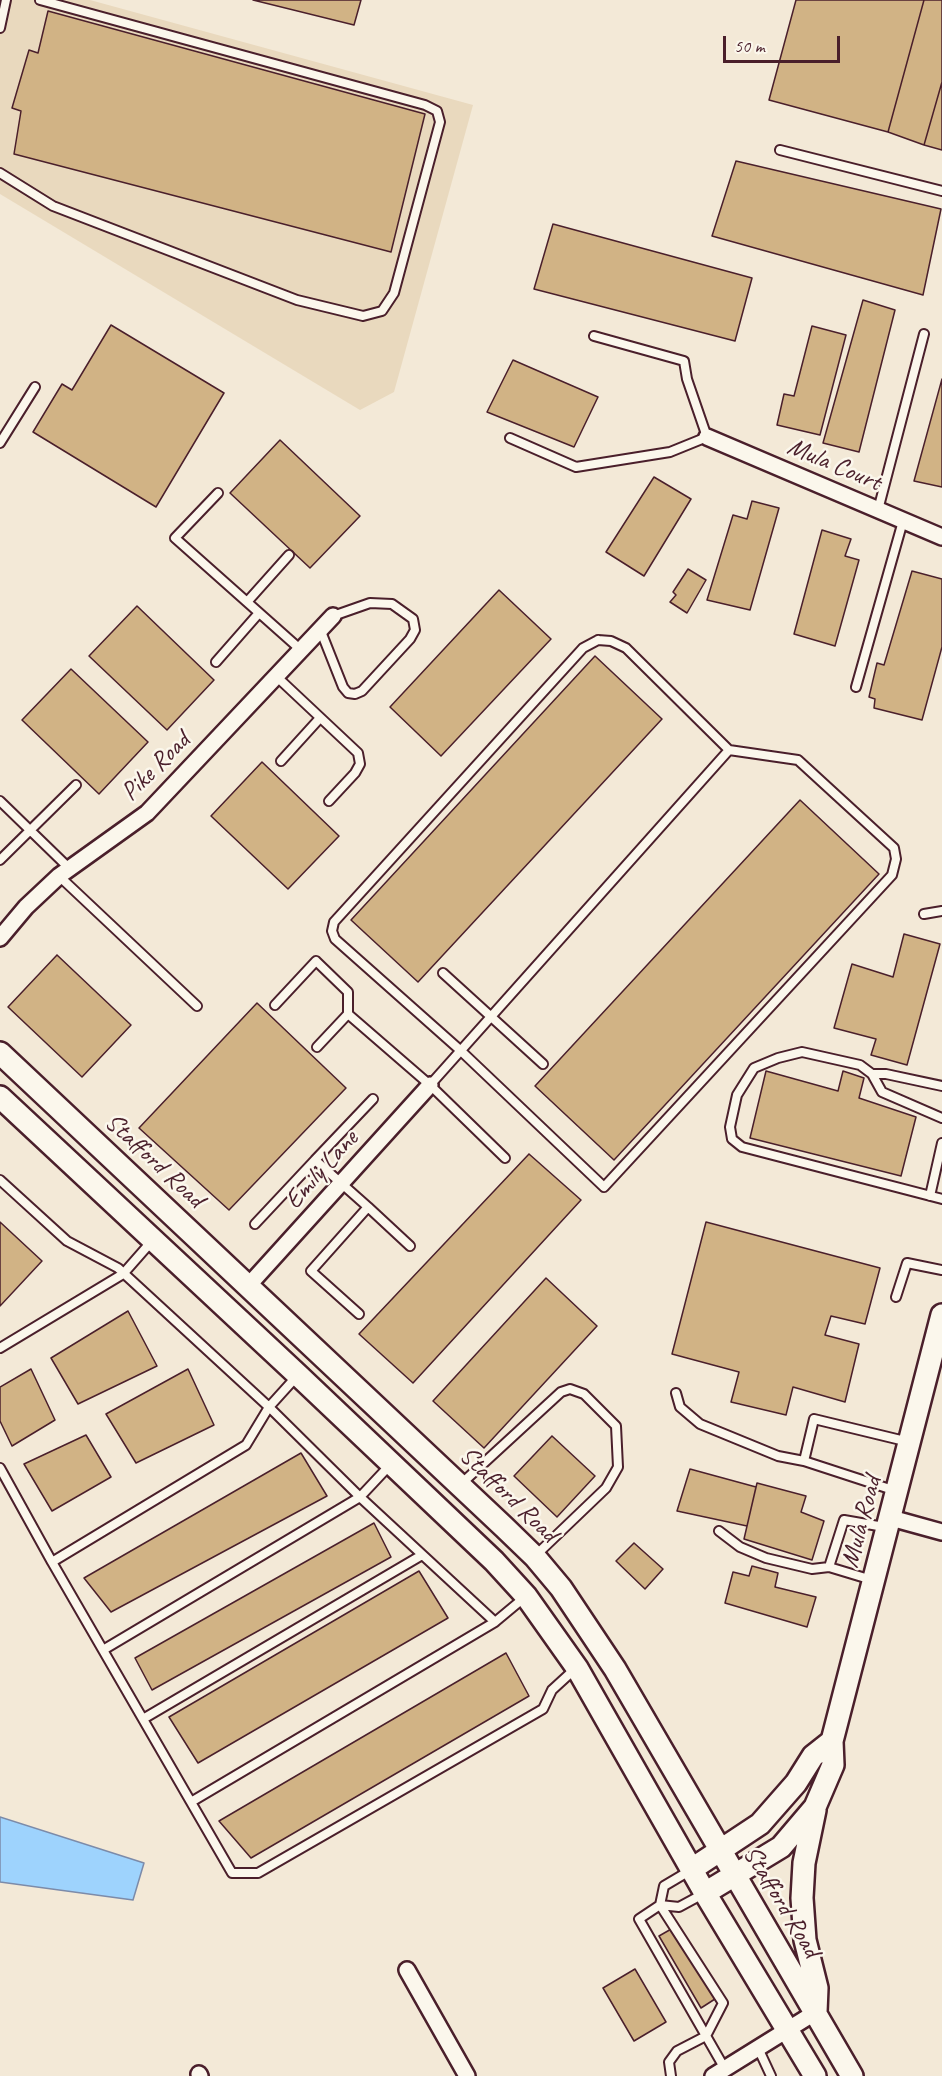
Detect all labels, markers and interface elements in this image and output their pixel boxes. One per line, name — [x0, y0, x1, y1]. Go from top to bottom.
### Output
scale bar — [726, 24, 843, 62]
text: 50 m — [734, 35, 765, 57]
street label: Mula Court — [783, 431, 885, 499]
street label: Pike Road — [115, 726, 197, 808]
street label: Stafford Road — [98, 1107, 210, 1215]
street label: Emily Lane — [279, 1124, 365, 1216]
street label: Stafford Road — [452, 1440, 564, 1550]
street label: Mula Road — [835, 1473, 889, 1571]
street label: Stafford Road — [736, 1841, 826, 1963]

